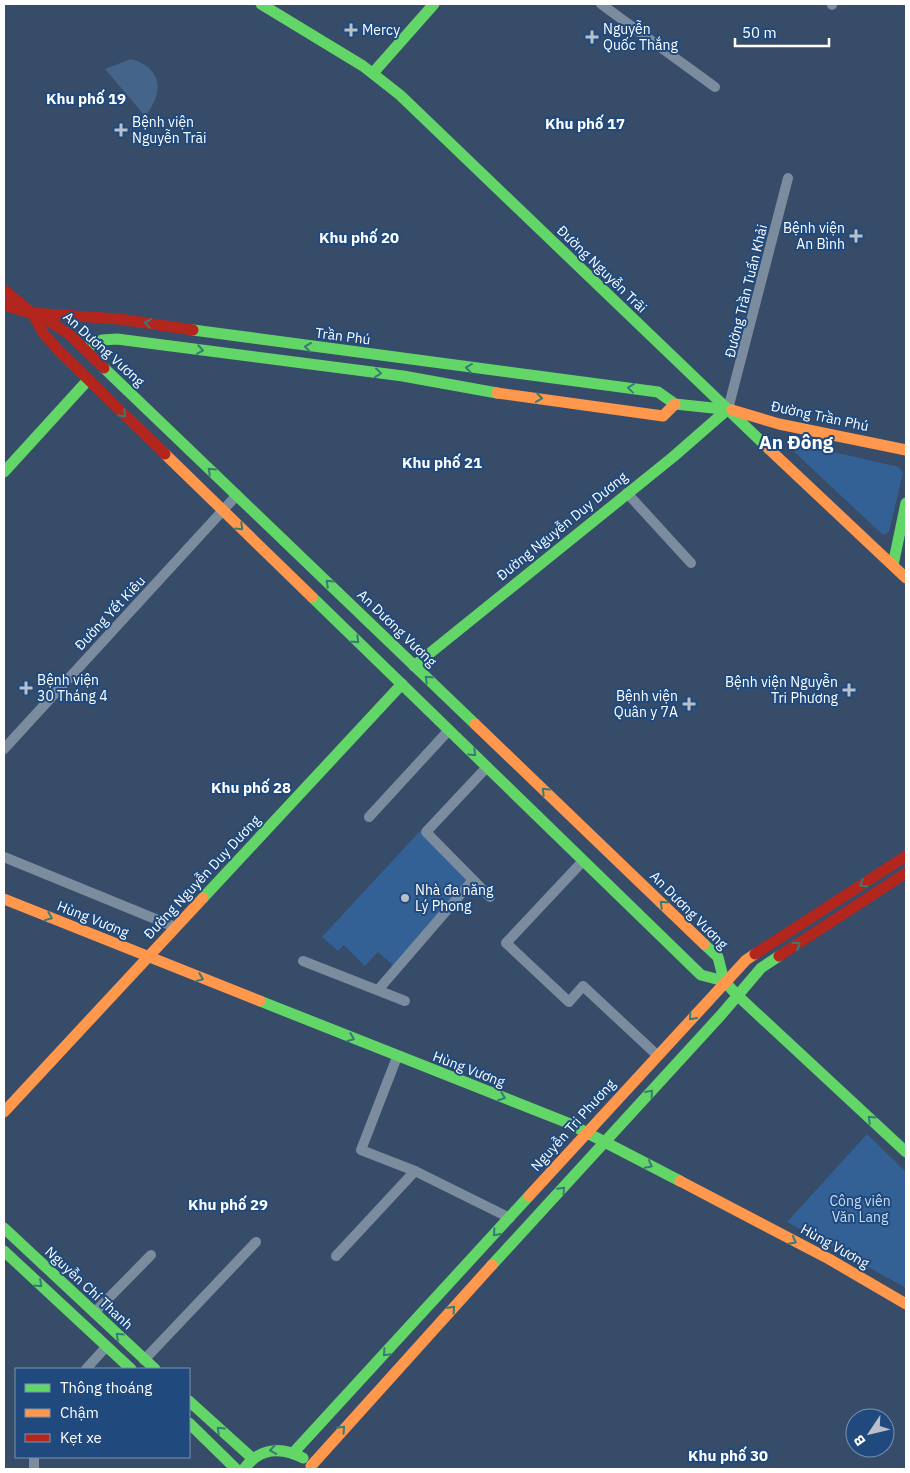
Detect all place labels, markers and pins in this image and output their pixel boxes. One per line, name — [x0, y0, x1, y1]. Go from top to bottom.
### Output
place label: Nguyễn Quốc Thắng — [603, 20, 678, 54]
place label: Mercy — [362, 21, 400, 39]
marker: Mercy — [344, 23, 358, 37]
marker: Nguyễn Quốc Thắng — [585, 30, 599, 44]
place label: Bệnh viện Nguyễn Trãi — [132, 113, 206, 147]
marker: Bệnh viện Nguyễn Trãi — [114, 123, 128, 137]
place label: Bệnh viện An Bình — [783, 219, 845, 253]
marker: Bệnh viện An Bình — [849, 229, 863, 243]
place label: Bệnh viện 30 Tháng 4 — [37, 671, 108, 705]
place label: Bệnh viện Nguyễn Tri Phương — [725, 673, 839, 707]
marker: Bệnh viện 30 Tháng 4 — [19, 681, 33, 695]
marker: Bệnh viện Nguyễn Tri Phương — [842, 683, 856, 697]
place label: Bệnh viện Quân y 7A — [614, 687, 678, 721]
marker: Bệnh viện Quân y 7A — [682, 697, 696, 711]
place label: Nhà đa năng Lý Phong — [415, 881, 494, 915]
marker: Nhà đa năng Lý Phong — [399, 892, 411, 904]

